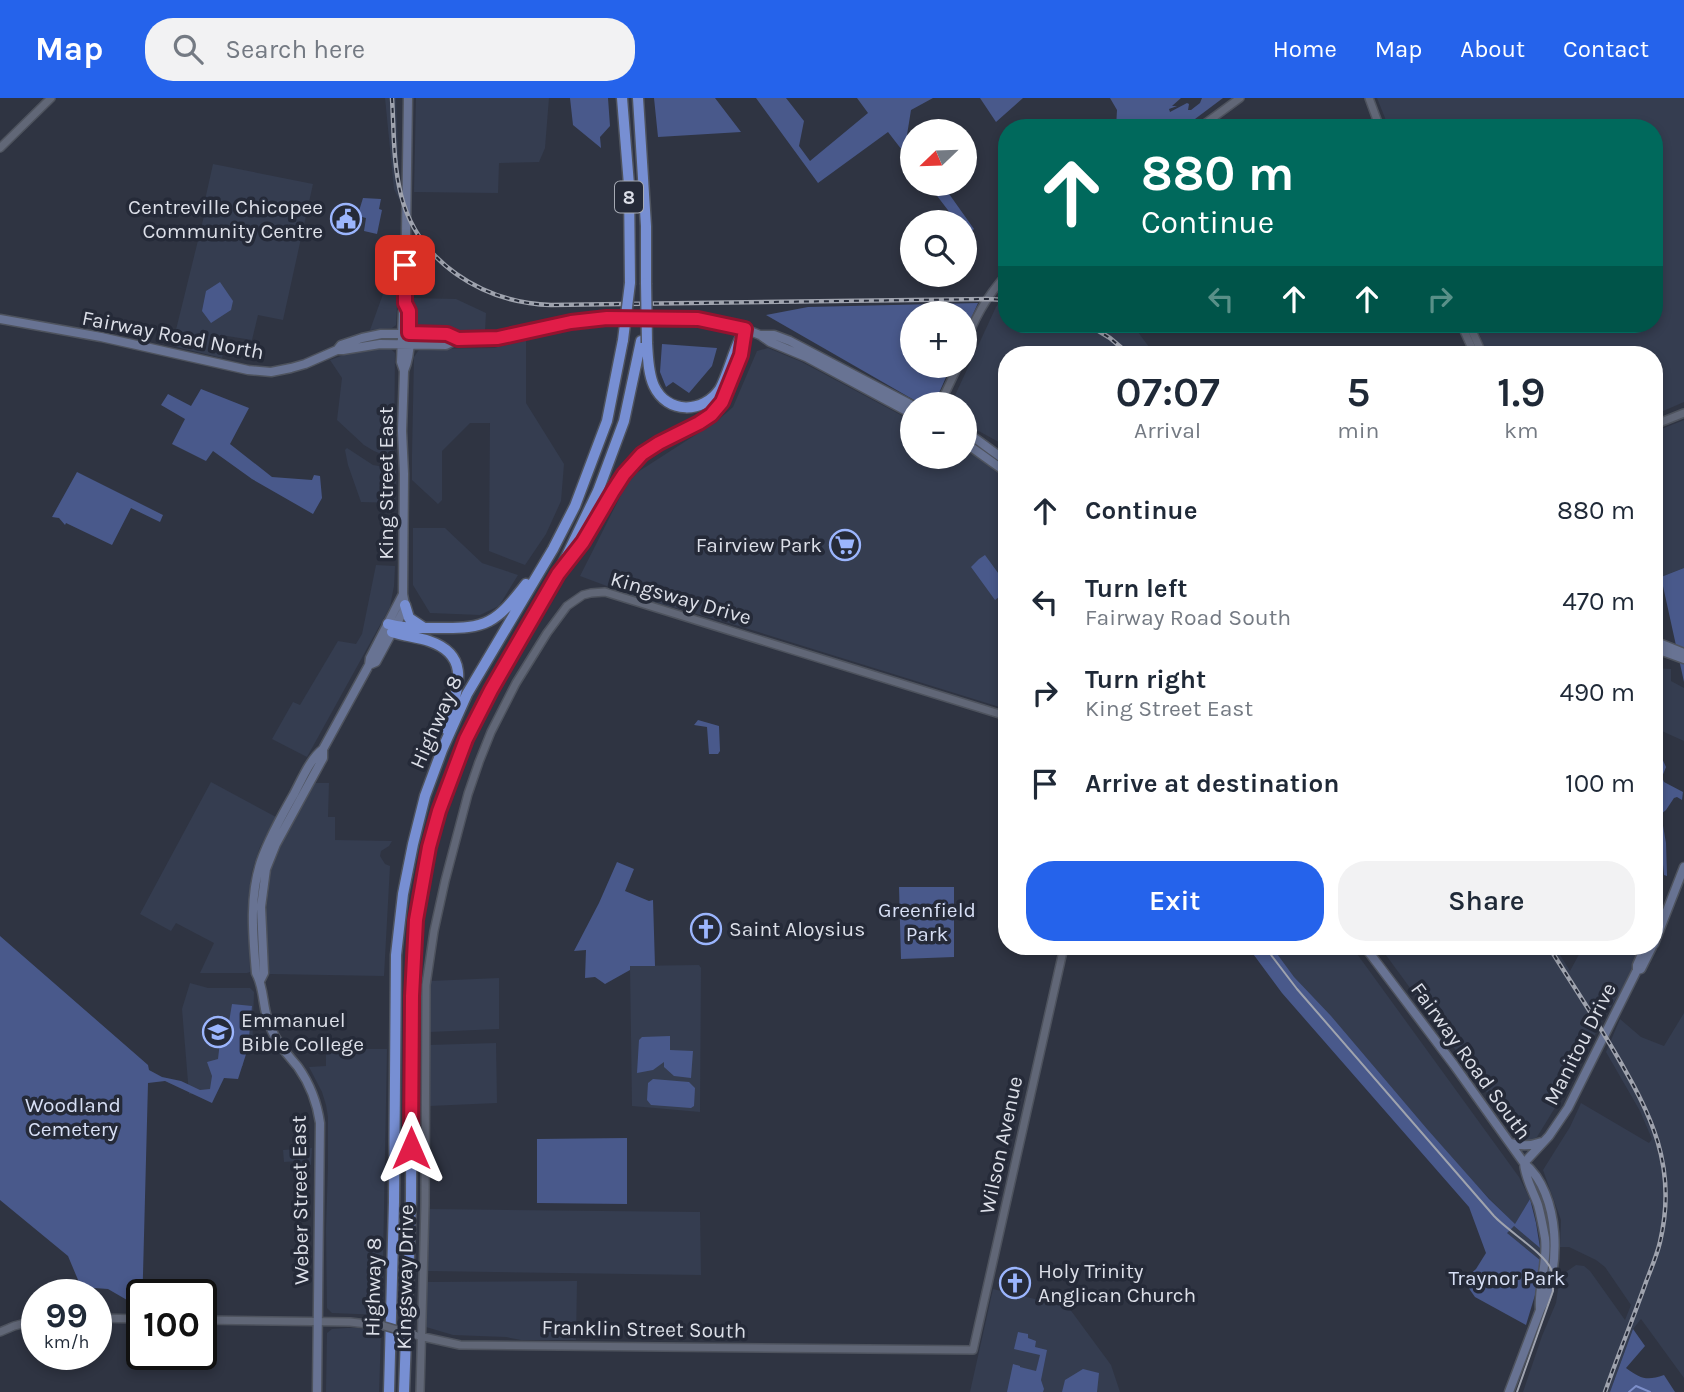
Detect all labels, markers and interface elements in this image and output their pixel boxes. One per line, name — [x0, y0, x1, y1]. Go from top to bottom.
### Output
search box — [145, 18, 635, 81]
text: Map — [35, 30, 103, 68]
icon: search — [169, 30, 207, 68]
text: Search here — [225, 34, 365, 65]
text: Home — [1273, 35, 1337, 63]
text: Map — [1375, 35, 1422, 63]
text: About — [1460, 35, 1525, 63]
text: Contact — [1563, 35, 1649, 63]
north arrow — [900, 119, 976, 196]
map controls — [900, 119, 977, 469]
text: 880 m — [1141, 145, 1294, 202]
icon: ahead — [1026, 147, 1117, 238]
road number: 8 — [615, 181, 643, 212]
place label: Centreville Chicopee Community Centre — [128, 195, 323, 243]
public building icon: Centreville Chicopee Community Centre — [329, 202, 363, 236]
text: Continue — [1141, 204, 1274, 241]
button: search — [900, 210, 977, 287]
pin — [375, 235, 435, 295]
icon: arrive — [386, 246, 424, 284]
icon: left — [1202, 280, 1240, 318]
icon: ahead — [1275, 280, 1313, 318]
icon: ahead — [1348, 280, 1386, 318]
icon: right — [1421, 280, 1459, 318]
button: + — [900, 301, 977, 378]
street label: Fairway Road North — [80, 306, 266, 364]
text: 07:07 — [1115, 367, 1220, 417]
text: 5 — [1346, 367, 1370, 417]
text: 1.9 — [1497, 367, 1546, 417]
button: − — [900, 392, 977, 469]
street label: King Street East — [374, 406, 398, 560]
text: Arrival — [1134, 417, 1201, 444]
text: min — [1337, 417, 1380, 444]
text: km — [1504, 417, 1538, 444]
icon: ahead — [1026, 492, 1064, 530]
text: Continue — [1085, 495, 1197, 526]
text: 880 m — [1557, 495, 1635, 526]
supermarket icon: Fairview Park — [828, 528, 862, 562]
place label: Fairview Park — [696, 533, 822, 557]
street label: Kingsway Drive — [608, 566, 754, 630]
text: Turn left — [1085, 573, 1187, 604]
icon: left — [1026, 583, 1064, 621]
text: 470 m — [1562, 586, 1635, 617]
text: Fairway Road South — [1085, 604, 1291, 631]
text: Turn right — [1085, 664, 1206, 695]
street label: Highway 8 — [405, 672, 467, 772]
icon: right — [1026, 674, 1064, 712]
text: 490 m — [1559, 677, 1635, 708]
text: King Street East — [1085, 695, 1253, 722]
icon: arrive — [1026, 765, 1064, 803]
text: Arrive at destination — [1085, 768, 1339, 799]
text: 100 m — [1565, 768, 1635, 799]
button: Exit — [1026, 861, 1324, 941]
button: Share — [1338, 861, 1635, 941]
park label: Greenfield Park — [878, 898, 976, 946]
church icon: Saint Aloysius — [689, 912, 723, 946]
place label: Saint Aloysius — [729, 917, 865, 941]
street label: Fairway Road South — [1406, 978, 1536, 1144]
street label: Manitou Drive — [1539, 979, 1621, 1109]
place label: Emmanuel Bible College — [241, 1008, 364, 1056]
school or university icon: Emmanuel Bible College — [201, 1015, 235, 1049]
street label: Wilson Avenue — [975, 1074, 1027, 1216]
park label: Woodland Cemetery — [25, 1093, 121, 1141]
position arrow — [374, 1111, 448, 1185]
street label: Weber Street East — [287, 1115, 313, 1285]
street label: Kingsway Drive — [392, 1204, 418, 1350]
street label: Highway 8 — [360, 1237, 386, 1337]
place label: Holy Trinity Anglican Church — [1038, 1259, 1196, 1307]
church icon: Holy Trinity Anglican Church — [998, 1266, 1032, 1300]
park label: Traynor Park — [1448, 1266, 1566, 1290]
speed limit sign: 100 — [126, 1279, 217, 1370]
text: 99 — [45, 1295, 88, 1336]
street label: Franklin Street South — [542, 1315, 746, 1343]
text: km/h — [44, 1331, 89, 1353]

